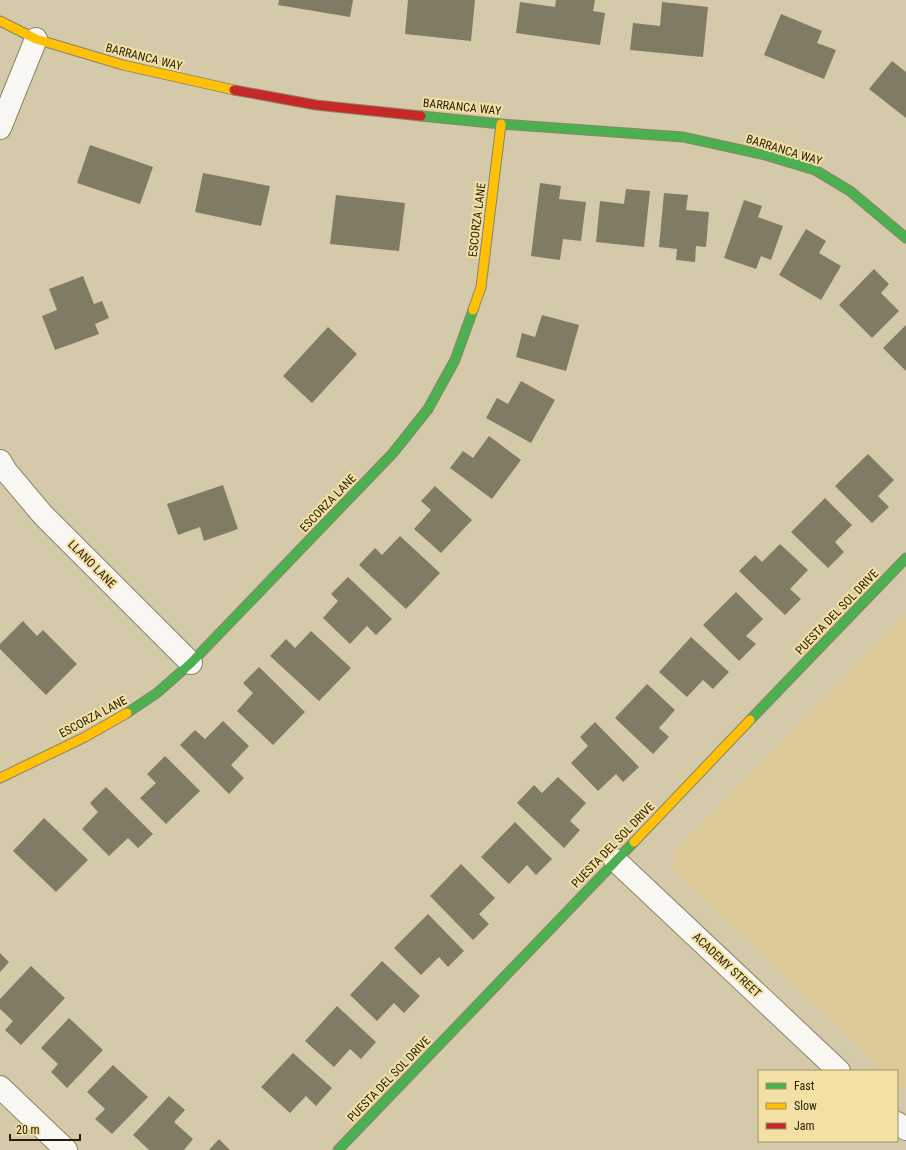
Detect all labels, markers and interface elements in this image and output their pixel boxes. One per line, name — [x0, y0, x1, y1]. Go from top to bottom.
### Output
street label: BARRANCA WAY — [104, 41, 184, 73]
street label: BARRANCA WAY — [422, 96, 503, 118]
street label: BARRANCA WAY — [744, 132, 824, 168]
street label: ESCORZA LANE — [465, 182, 489, 258]
street label: ESCORZA LANE — [297, 471, 359, 535]
street label: LLANO LANE — [65, 537, 119, 591]
street label: PUESTA DEL SOL DRIVE — [793, 566, 881, 658]
street label: ESCORZA LANE — [57, 693, 129, 741]
street label: PUESTA DEL SOL DRIVE — [569, 799, 657, 891]
street label: ACADEMY STREET — [690, 930, 764, 1000]
street label: PUESTA DEL SOL DRIVE — [345, 1033, 433, 1125]
legend — [758, 1070, 898, 1142]
text: Fast — [794, 1079, 815, 1093]
text: Slow — [794, 1099, 817, 1113]
scale bar — [10, 1116, 80, 1142]
text: Jam — [794, 1119, 815, 1133]
text: 20 m — [16, 1123, 40, 1137]

